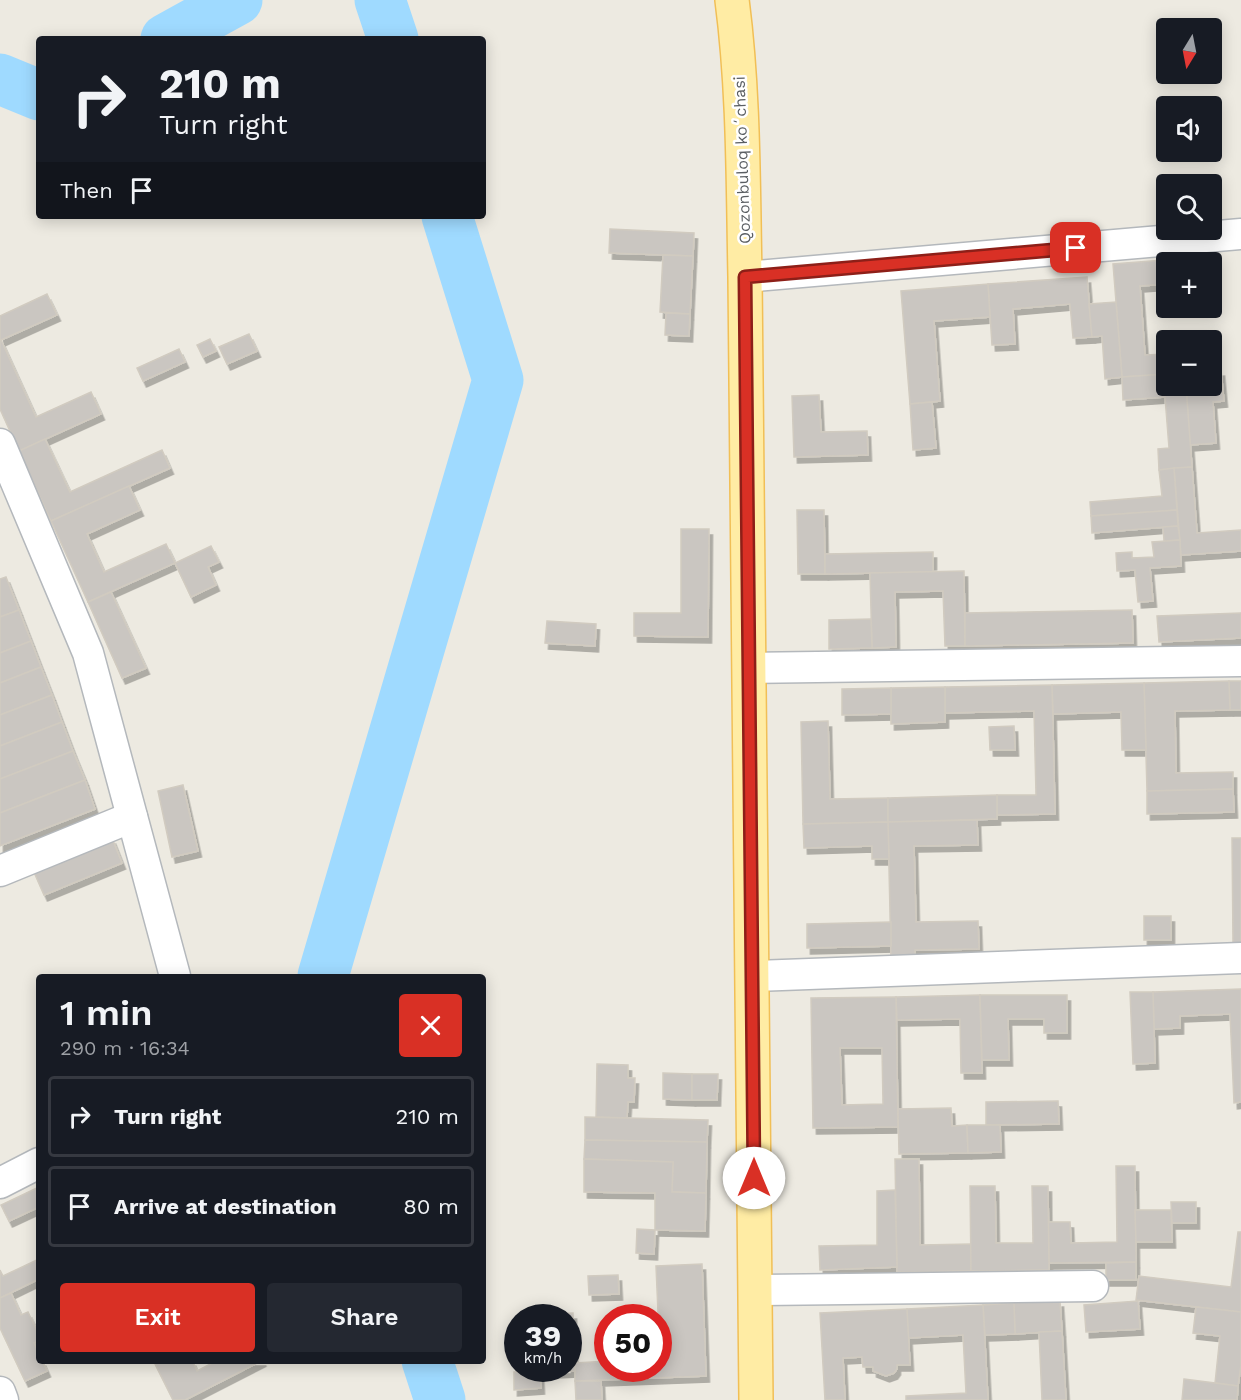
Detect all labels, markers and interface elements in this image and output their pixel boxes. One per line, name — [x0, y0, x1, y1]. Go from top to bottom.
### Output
north arrow — [1156, 18, 1222, 84]
map controls — [1156, 18, 1222, 396]
text: 210 m — [159, 59, 281, 108]
icon: right — [60, 60, 138, 138]
street label: Qozonbuloq koʻchasi — [730, 76, 754, 244]
button: sound — [1156, 96, 1222, 162]
text: Turn right — [159, 109, 288, 141]
icon: arrive — [125, 174, 158, 207]
button: search — [1156, 174, 1222, 240]
text: Then — [60, 178, 113, 203]
pin — [1050, 222, 1101, 273]
icon: arrive — [1059, 231, 1092, 264]
button: + — [1156, 252, 1222, 318]
button: − — [1156, 330, 1222, 396]
text: 1 min — [60, 992, 152, 1034]
button: close — [399, 994, 462, 1057]
text: 290 m · 16:34 — [60, 1036, 190, 1060]
icon: right — [63, 1100, 96, 1133]
text: Turn right — [114, 1104, 221, 1129]
text: 210 m — [395, 1104, 459, 1129]
position arrow — [722, 1146, 786, 1210]
icon: arrive — [63, 1190, 96, 1223]
text: Arrive at destination — [114, 1194, 337, 1219]
text: 80 m — [403, 1194, 459, 1219]
button: Exit — [60, 1283, 255, 1352]
button: Share — [267, 1283, 462, 1352]
speed limit sign: 50 — [594, 1304, 672, 1382]
text: 39 — [525, 1318, 561, 1353]
text: km/h — [524, 1349, 562, 1367]

